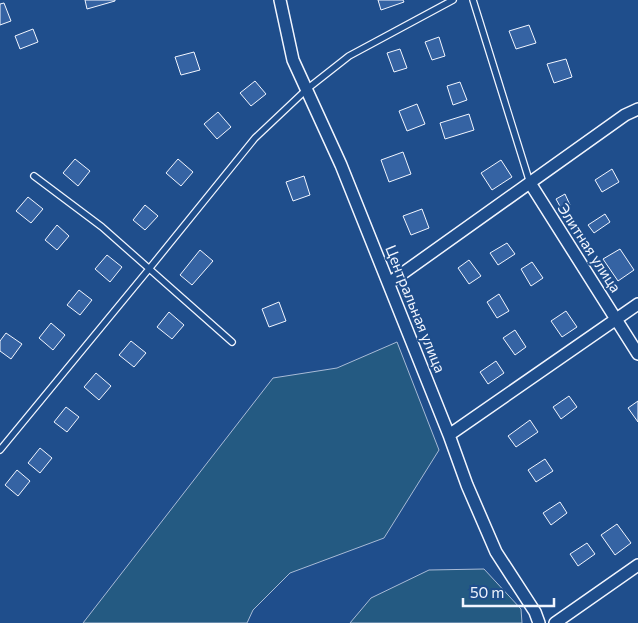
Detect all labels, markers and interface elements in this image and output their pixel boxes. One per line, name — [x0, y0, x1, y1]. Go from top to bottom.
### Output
street label: Элитная улица — [554, 200, 625, 295]
street label: Центральная улица — [382, 242, 450, 375]
scale bar — [463, 576, 554, 608]
text: 50 m — [470, 583, 504, 601]

